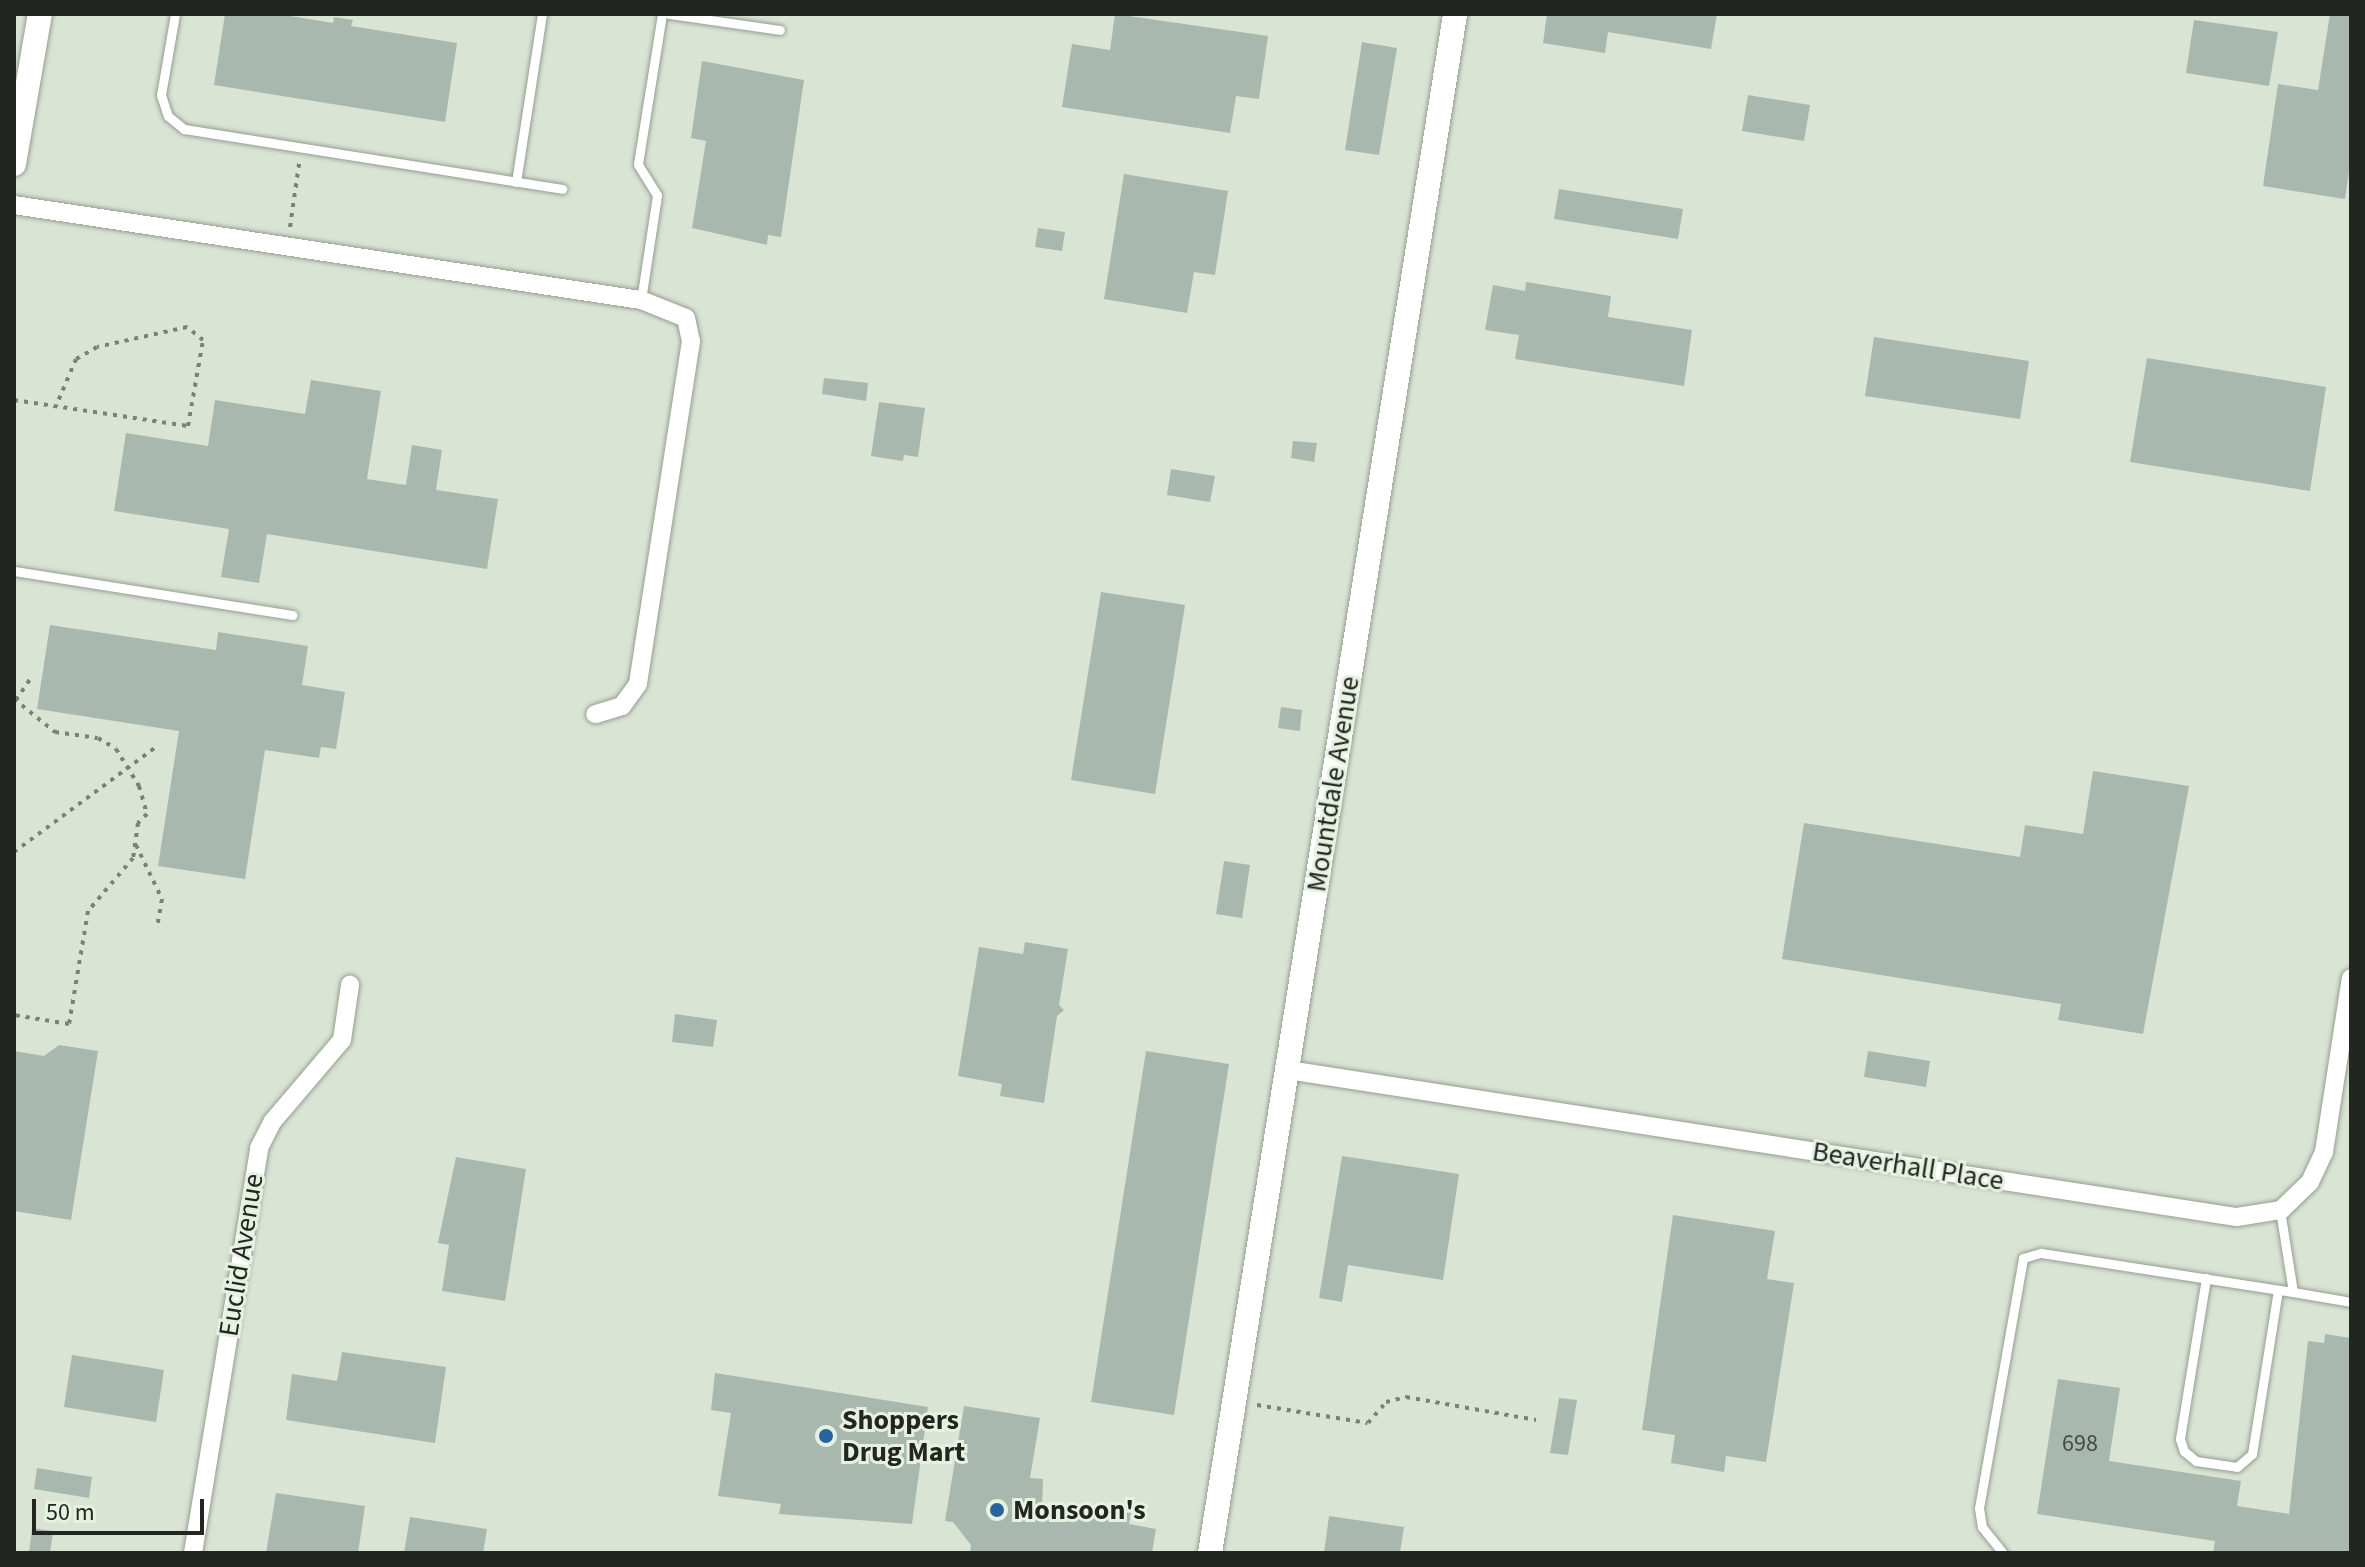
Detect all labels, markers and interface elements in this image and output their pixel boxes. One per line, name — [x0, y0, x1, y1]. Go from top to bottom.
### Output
street label: Mountdale Avenue — [1299, 674, 1367, 894]
street label: Beaverhall Place — [1810, 1134, 2006, 1198]
street label: Euclid Avenue — [212, 1171, 270, 1339]
place label: Shoppers Drug Mart — [842, 1403, 965, 1469]
marker: Shoppers Drug Mart — [817, 1427, 835, 1445]
house number: 698 — [2062, 1430, 2098, 1458]
scale bar — [36, 1483, 208, 1533]
place label: Monsoon's — [1013, 1493, 1146, 1527]
text: 50 m — [46, 1495, 95, 1530]
marker: Monsoon's — [988, 1501, 1006, 1519]

